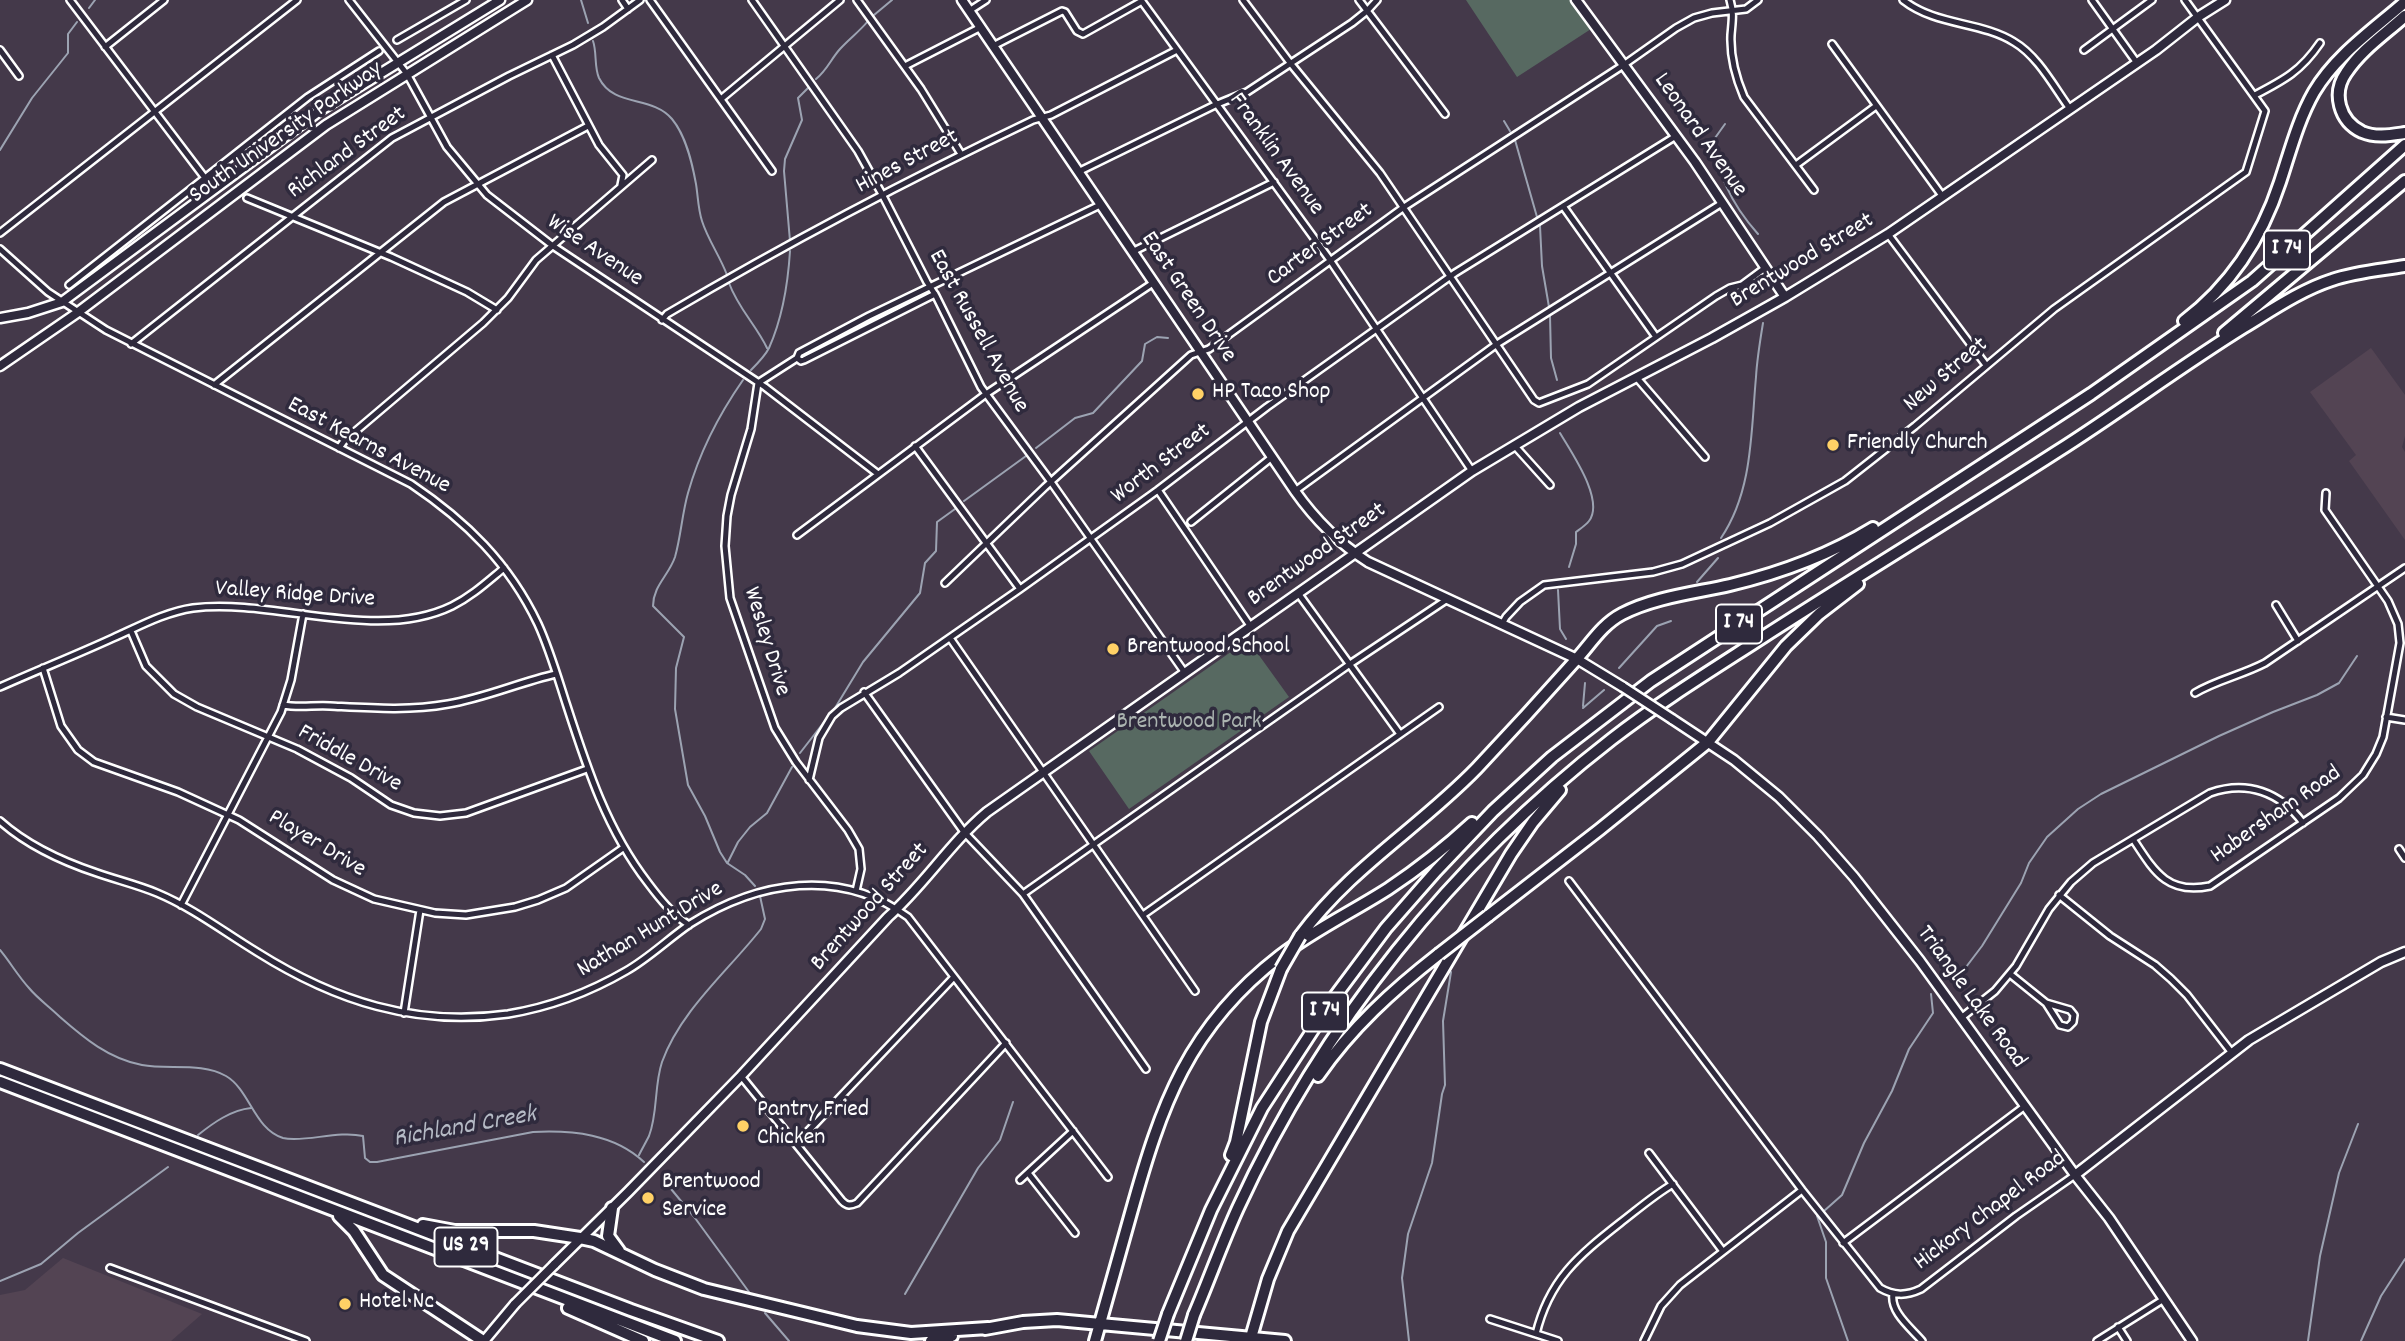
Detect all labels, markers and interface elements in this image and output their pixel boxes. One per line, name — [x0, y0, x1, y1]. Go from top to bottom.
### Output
street label: South University Parkway — [185, 56, 389, 212]
street label: Leonard Avenue — [1646, 68, 1752, 204]
street label: Franklin Avenue — [1221, 88, 1329, 222]
street label: Richland Street — [283, 101, 413, 207]
street label: Hines Street — [852, 124, 964, 202]
street label: Carter Street — [1262, 198, 1380, 294]
street label: Brentwood Street — [1726, 208, 1880, 316]
street label: Wise Avenue — [540, 209, 648, 295]
street label: East Green Drive — [1133, 227, 1241, 369]
road number: I 74 — [2264, 230, 2310, 270]
street label: East Russell Avenue — [920, 245, 1034, 419]
street label: New Street — [1899, 332, 1995, 420]
place label: HP Taco Shop — [1212, 380, 1331, 408]
marker: HP Taco Shop — [1190, 386, 1206, 402]
street label: East Kearns Avenue — [281, 392, 455, 502]
street label: Worth Street — [1107, 418, 1217, 512]
place label: Friendly Church — [1847, 431, 1988, 459]
marker: Friendly Church — [1825, 437, 1841, 453]
street label: Brentwood Street — [1243, 498, 1393, 614]
street label: Valley Ridge Drive — [214, 576, 376, 616]
street label: Wesley Drive — [735, 584, 795, 700]
road number: I 74 — [1716, 604, 1762, 644]
place label: Brentwood School — [1127, 635, 1290, 663]
marker: Brentwood School — [1105, 641, 1121, 657]
park label: Brentwood Park — [1116, 710, 1262, 738]
street label: Friddle Drive — [292, 720, 406, 800]
street label: Habersham Road — [2206, 760, 2348, 872]
street label: Player Drive — [262, 805, 370, 885]
street label: Brentwood Street — [806, 838, 936, 978]
street label: Nathan Hunt Drive — [573, 876, 729, 986]
street label: Triangle Lake Road — [1909, 921, 2031, 1075]
road number: I 74 — [1302, 993, 1348, 1032]
place label: Pantry Fried Chicken — [757, 1098, 869, 1154]
water label: Richland Creek — [391, 1101, 539, 1157]
marker: Pantry Fried Chicken — [735, 1118, 751, 1134]
street label: Hickory Chapel Road — [1909, 1145, 2073, 1279]
place label: Brentwood Service — [662, 1170, 761, 1226]
marker: Brentwood Service — [640, 1190, 656, 1206]
road number: US 29 — [434, 1228, 498, 1266]
place label: Hotel Nc — [359, 1290, 434, 1318]
marker: Hotel Nc — [337, 1296, 353, 1312]

